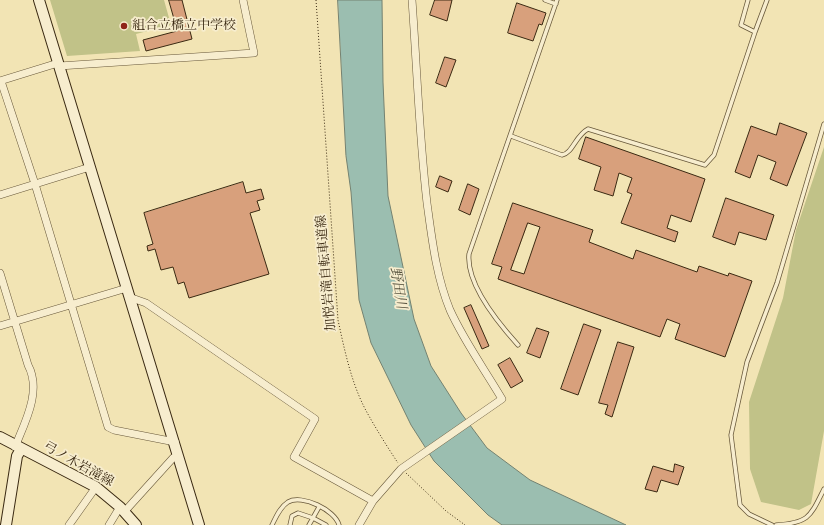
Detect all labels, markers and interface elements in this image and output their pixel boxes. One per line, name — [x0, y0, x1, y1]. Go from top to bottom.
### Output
place label: 組合立橋立中学校 — [132, 18, 236, 34]
marker: 組合立橋立中学校 — [119, 21, 129, 31]
street label: 加悦岩滝自転車道線 — [314, 214, 340, 332]
water label: 野田川 — [385, 266, 409, 310]
street label: 弓ノ木岩滝線 — [40, 439, 116, 491]

